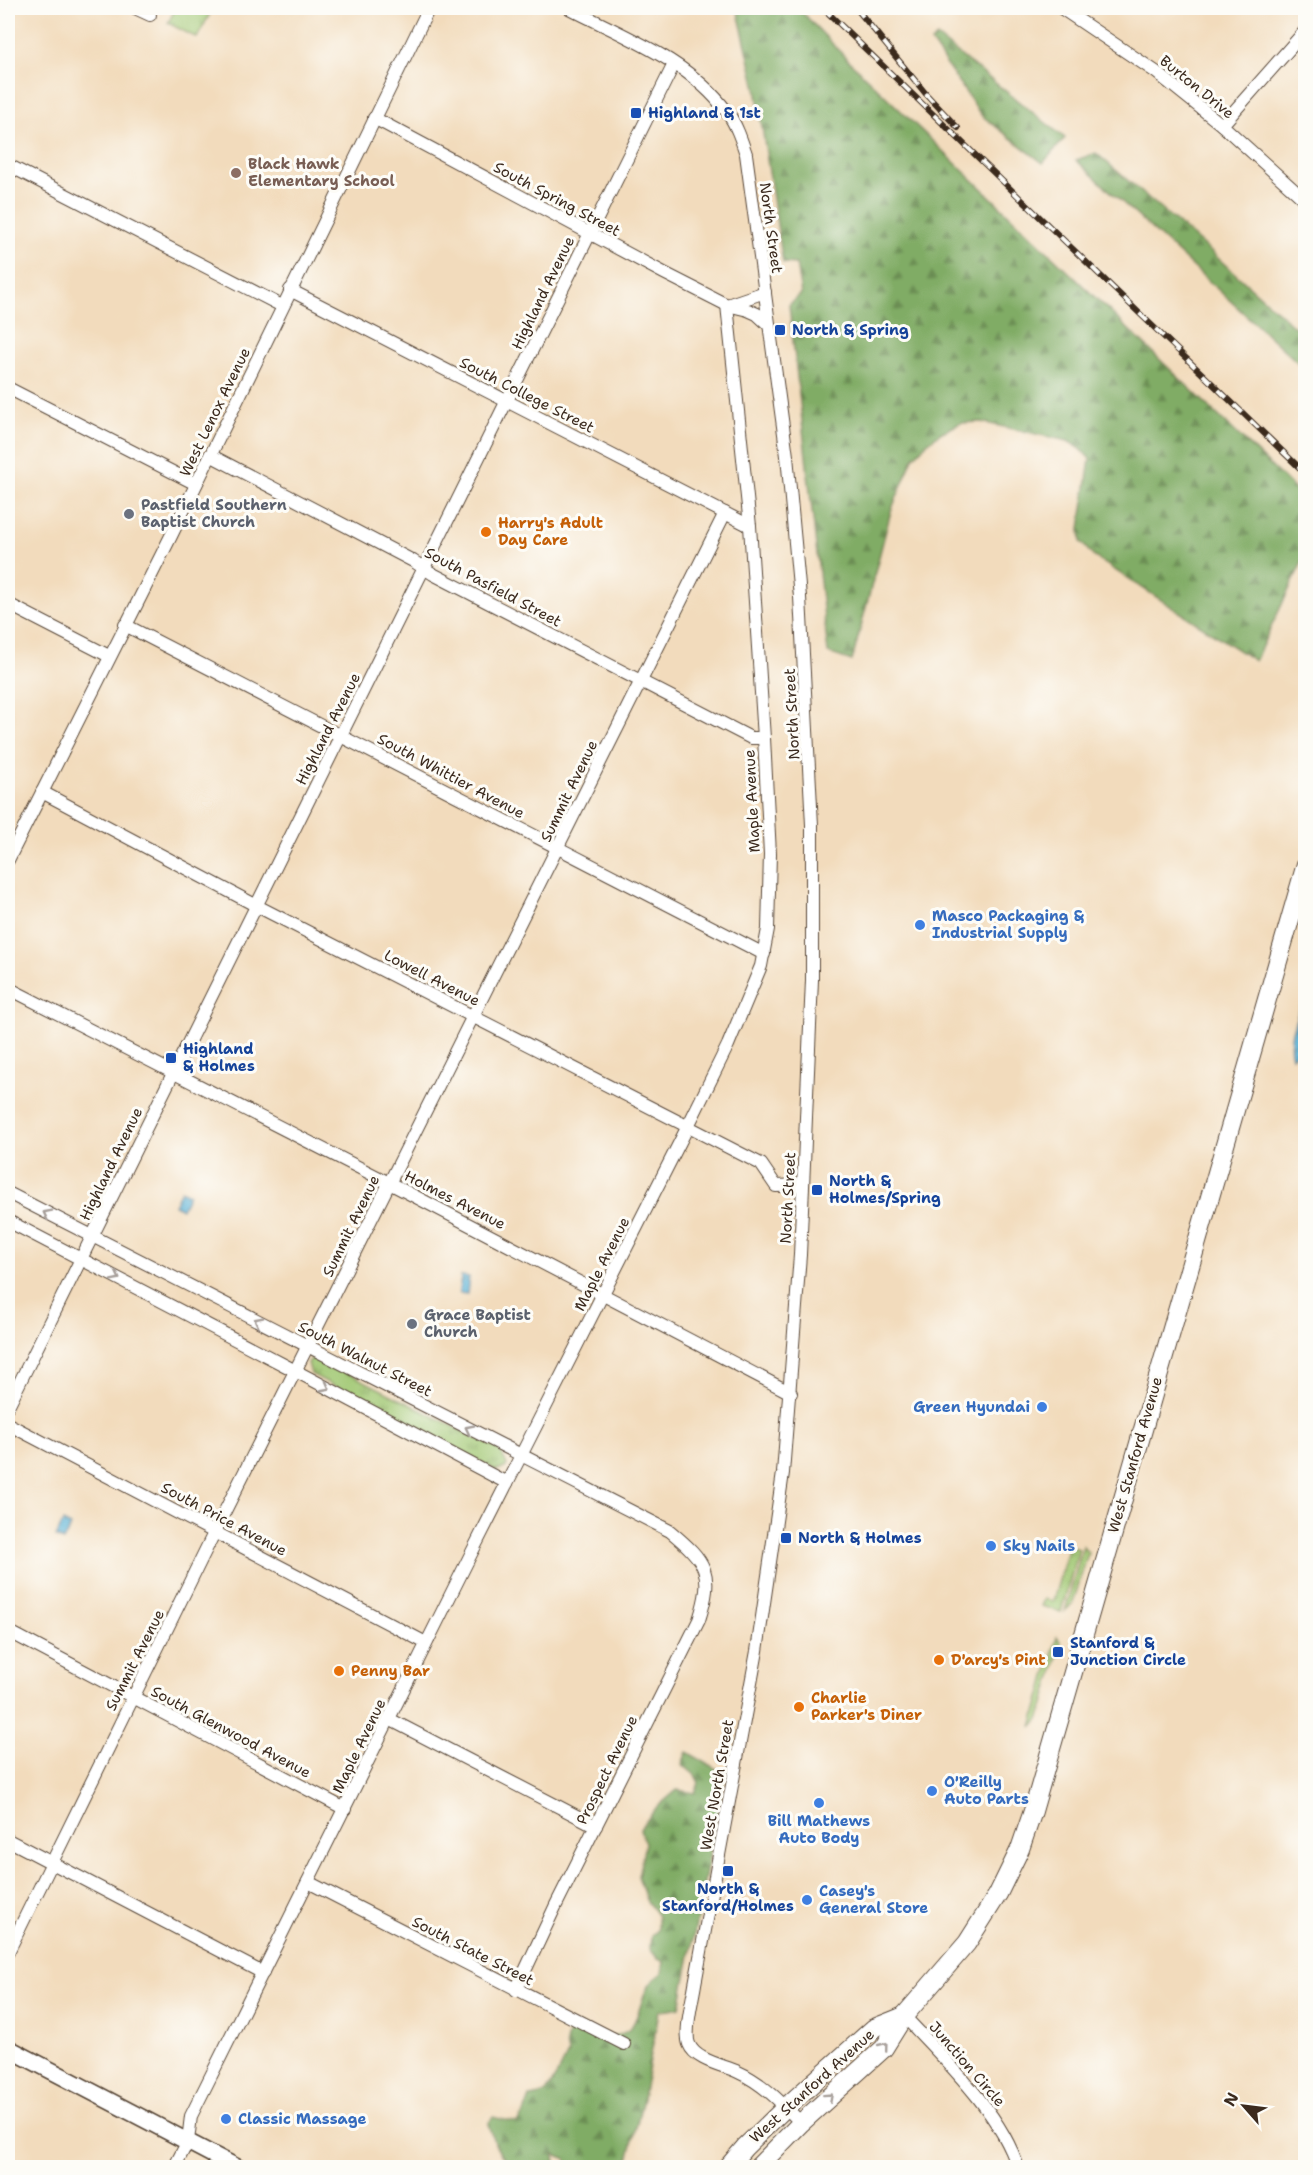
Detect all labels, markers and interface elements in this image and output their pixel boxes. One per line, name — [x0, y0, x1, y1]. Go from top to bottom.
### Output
street label: Burton Drive — [1156, 51, 1238, 123]
place label: Highland & 1st — [648, 103, 761, 123]
marker: Highland & 1st — [629, 106, 643, 120]
place label: Black Hawk Elementary School — [248, 154, 395, 191]
street label: South Spring Street — [490, 157, 624, 241]
marker: Black Hawk Elementary School — [229, 166, 243, 180]
street label: North Street — [755, 181, 787, 275]
street label: Highland Avenue — [507, 233, 579, 353]
place label: North & Spring — [792, 320, 909, 340]
marker: North & Spring — [773, 323, 787, 337]
street label: West Lenox Avenue — [175, 344, 255, 480]
street label: South College Street — [456, 352, 598, 438]
place label: Pastfield Southern Baptist Church — [141, 495, 287, 532]
marker: Pastfield Southern Baptist Church — [122, 507, 136, 521]
place label: Harry's Adult Day Care — [498, 513, 603, 550]
marker: Harry's Adult Day Care — [479, 525, 493, 539]
street label: South Pasfield Street — [421, 542, 565, 632]
street label: North Street — [780, 668, 804, 760]
street label: Highland Avenue — [291, 669, 365, 789]
street label: South Whittier Avenue — [374, 729, 528, 823]
street label: Summit Avenue — [536, 737, 602, 845]
street label: Maple Avenue — [739, 749, 765, 853]
place label: Masco Packaging & Industrial Supply — [932, 906, 1085, 943]
marker: Masco Packaging & Industrial Supply — [913, 918, 927, 932]
street label: Lowell Avenue — [381, 945, 483, 1011]
place label: Highland & Holmes — [183, 1039, 255, 1076]
marker: Highland & Holmes — [164, 1051, 178, 1065]
street label: Highland Avenue — [75, 1104, 147, 1224]
street label: North Street — [776, 1152, 800, 1244]
street label: Holmes Avenue — [401, 1166, 509, 1234]
place label: North & Holmes/Spring — [829, 1171, 941, 1208]
street label: Summit Avenue — [318, 1172, 384, 1280]
marker: North & Holmes/Spring — [810, 1183, 824, 1197]
one-way arrow — [42, 1209, 53, 1221]
street label: Maple Avenue — [570, 1214, 634, 1314]
one-way arrow — [109, 1270, 120, 1281]
place label: Grace Baptist Church — [424, 1305, 531, 1342]
one-way arrow — [254, 1317, 264, 1328]
street label: South Walnut Street — [295, 1317, 435, 1401]
marker: Grace Baptist Church — [405, 1317, 419, 1331]
street label: West Stanford Avenue — [1103, 1375, 1167, 1535]
one-way arrow — [319, 1380, 330, 1391]
place label: Green Hyundai — [913, 1397, 1030, 1417]
marker: Green Hyundai — [1035, 1400, 1049, 1414]
one-way arrow — [465, 1425, 475, 1436]
street label: South Price Avenue — [158, 1477, 290, 1561]
place label: North & Holmes — [798, 1528, 922, 1548]
marker: North & Holmes — [779, 1531, 793, 1545]
place label: Sky Nails — [1003, 1536, 1075, 1556]
marker: Sky Nails — [984, 1539, 998, 1553]
street label: Summit Avenue — [101, 1606, 169, 1714]
place label: Stanford & Junction Circle — [1070, 1633, 1186, 1670]
marker: Stanford & Junction Circle — [1051, 1645, 1065, 1659]
place label: D'arcy's Pint — [951, 1650, 1046, 1670]
marker: D'arcy's Pint — [932, 1653, 946, 1667]
place label: Penny Bar — [351, 1661, 430, 1681]
marker: Penny Bar — [332, 1664, 346, 1678]
street label: South Glenwood Avenue — [148, 1681, 314, 1783]
place label: Charlie Parker's Diner — [811, 1688, 922, 1725]
street label: Maple Avenue — [327, 1695, 391, 1797]
marker: Charlie Parker's Diner — [792, 1700, 806, 1714]
street label: Prospect Avenue — [572, 1712, 642, 1828]
street label: West North Street — [696, 1718, 738, 1852]
place label: O'Reilly Auto Parts — [944, 1772, 1029, 1809]
marker: O'Reilly Auto Parts — [925, 1784, 939, 1798]
marker: Bill Mathews Auto Body — [812, 1796, 826, 1810]
place label: Bill Mathews Auto Body — [768, 1811, 870, 1848]
marker: North & Stanford/Holmes — [721, 1864, 735, 1878]
place label: North & Stanford/Holmes — [662, 1879, 794, 1916]
place label: Casey's General Store — [819, 1881, 928, 1918]
marker: Casey's General Store — [800, 1893, 814, 1907]
street label: South State Street — [409, 1912, 537, 1990]
street label: Junction Circle — [924, 2017, 1010, 2111]
street label: West Stanford Avenue — [745, 2024, 879, 2148]
one-way arrow — [876, 2042, 887, 2053]
north arrow — [1214, 2076, 1274, 2136]
text: N — [1219, 2089, 1243, 2110]
one-way arrow — [822, 2093, 833, 2104]
place label: Classic Massage — [238, 2109, 367, 2129]
marker: Classic Massage — [219, 2112, 233, 2126]

